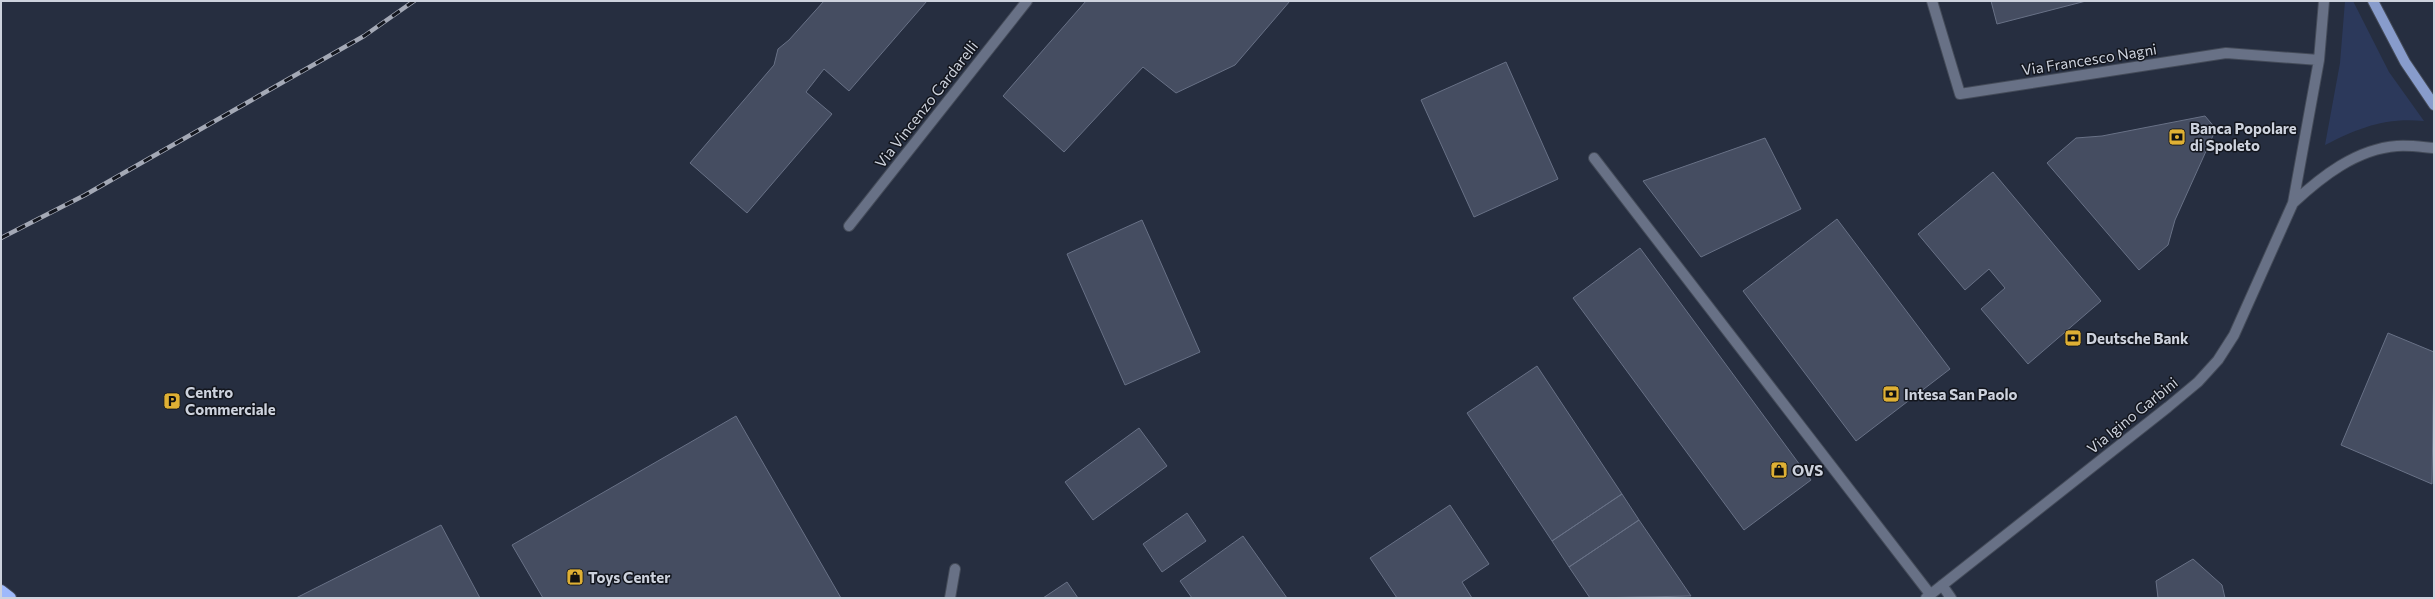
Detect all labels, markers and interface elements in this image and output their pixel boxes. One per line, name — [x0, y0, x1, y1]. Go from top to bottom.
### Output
street label: Via Vincenzo Cardarelli — [871, 37, 981, 171]
street label: Via Francesco Nagni — [2020, 39, 2158, 79]
place label: Banca Popolare di Spoleto — [2190, 119, 2297, 154]
bank icon: Banca Popolare di Spoleto — [2167, 127, 2187, 147]
bank icon: Deutsche Bank — [2063, 328, 2083, 348]
place label: Deutsche Bank — [2086, 329, 2189, 347]
street label: Via Igino Garbini — [2083, 373, 2181, 457]
place label: Centro Commerciale — [185, 383, 276, 418]
bank icon: Intesa San Paolo — [1881, 384, 1901, 404]
place label: Intesa San Paolo — [1904, 385, 2017, 403]
parking icon: Centro Commerciale — [162, 391, 182, 411]
shop icon: OVS — [1769, 460, 1789, 480]
place label: OVS — [1792, 461, 1823, 479]
shop icon: Toys Center — [565, 567, 585, 587]
place label: Toys Center — [588, 568, 670, 586]

